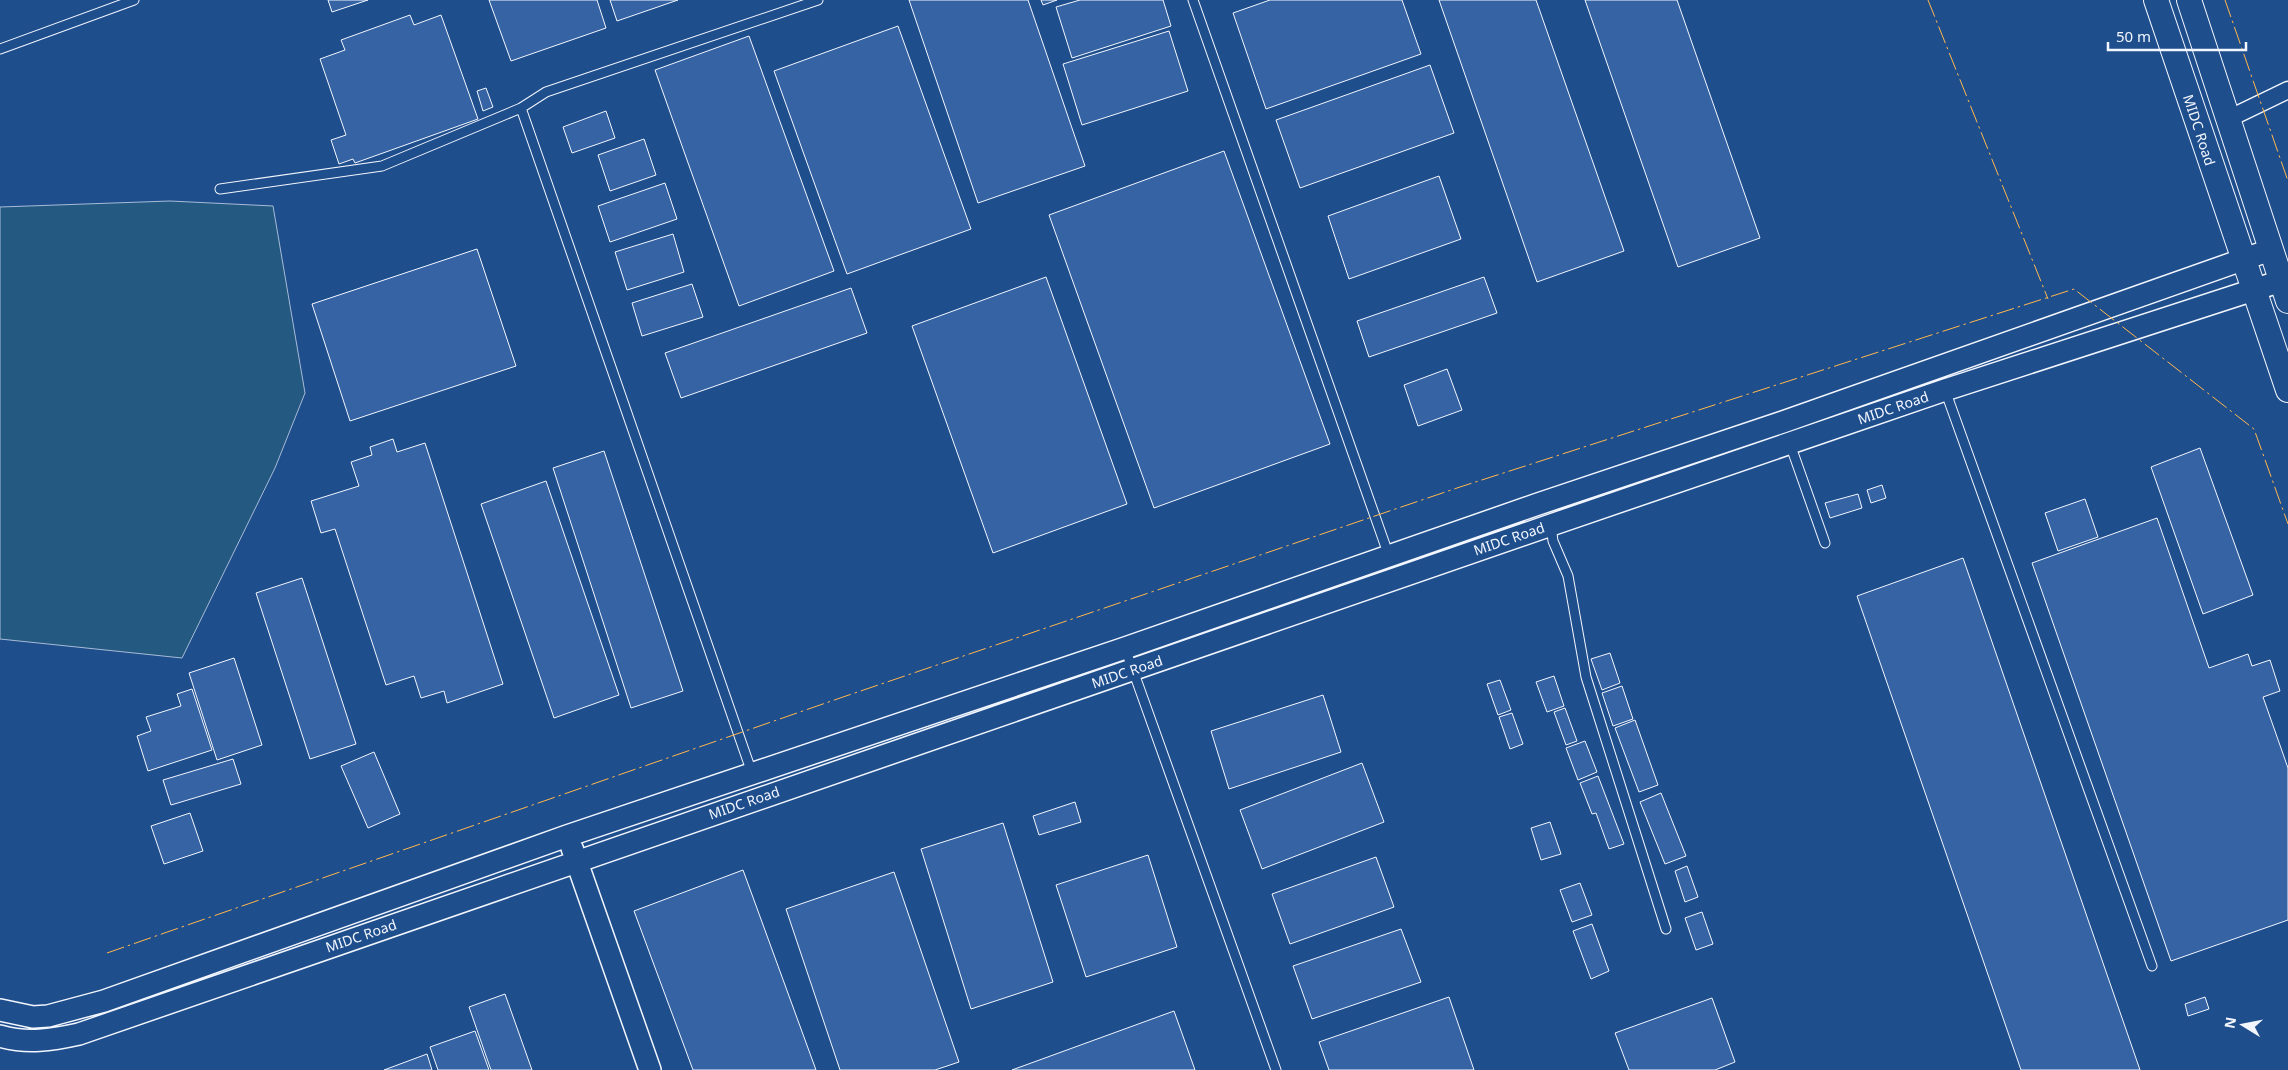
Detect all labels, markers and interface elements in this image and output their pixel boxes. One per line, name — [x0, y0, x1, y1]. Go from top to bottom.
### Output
scale bar — [2108, 20, 2246, 52]
text: 50 m — [2116, 26, 2151, 46]
street label: MIDC Road — [2179, 92, 2220, 168]
street label: MIDC Road — [1855, 387, 1931, 429]
street label: MIDC Road — [1471, 518, 1547, 560]
street label: MIDC Road — [1089, 651, 1165, 693]
street label: MIDC Road — [706, 782, 782, 824]
street label: MIDC Road — [323, 915, 399, 957]
north arrow — [2218, 1000, 2268, 1050]
text: N — [2219, 1015, 2240, 1030]

